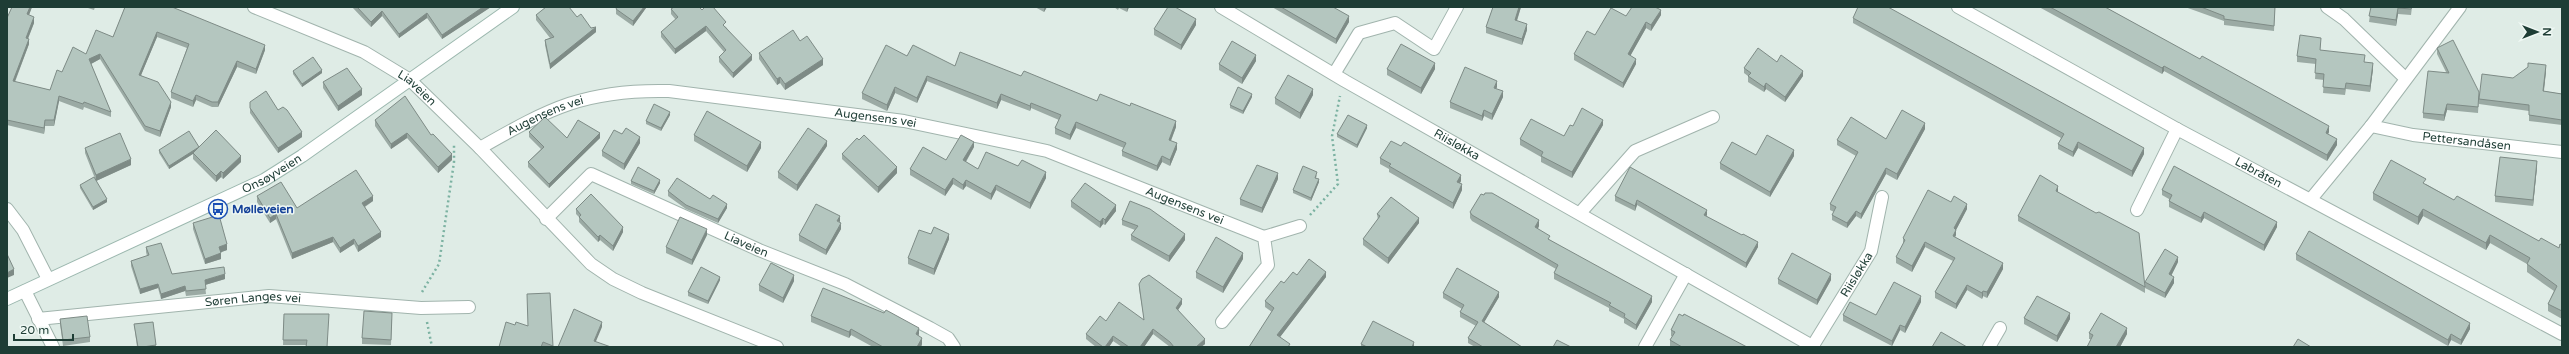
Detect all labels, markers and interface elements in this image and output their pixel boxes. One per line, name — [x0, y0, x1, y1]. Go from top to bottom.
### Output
north arrow — [2517, 12, 2557, 52]
text: N — [2540, 28, 2553, 36]
street label: Liaveien — [395, 67, 439, 108]
street label: Augensens vei — [504, 93, 585, 138]
street label: Augensens vei — [834, 105, 918, 130]
street label: Riisløkka — [1432, 126, 1482, 163]
street label: Pettersandåsen — [2422, 129, 2512, 153]
street label: Onsøyveien — [240, 151, 304, 196]
street label: Labråten — [2233, 154, 2284, 191]
street label: Augensens vei — [1144, 184, 1226, 227]
bus stop icon: Mølleveien — [207, 198, 229, 220]
place label: Mølleveien — [232, 202, 294, 216]
street label: Liaveien — [722, 228, 770, 260]
street label: Riisløkka — [1837, 249, 1876, 300]
street label: Søren Langes vei — [204, 289, 302, 309]
scale bar — [14, 316, 73, 342]
text: 20 m — [20, 323, 49, 337]

